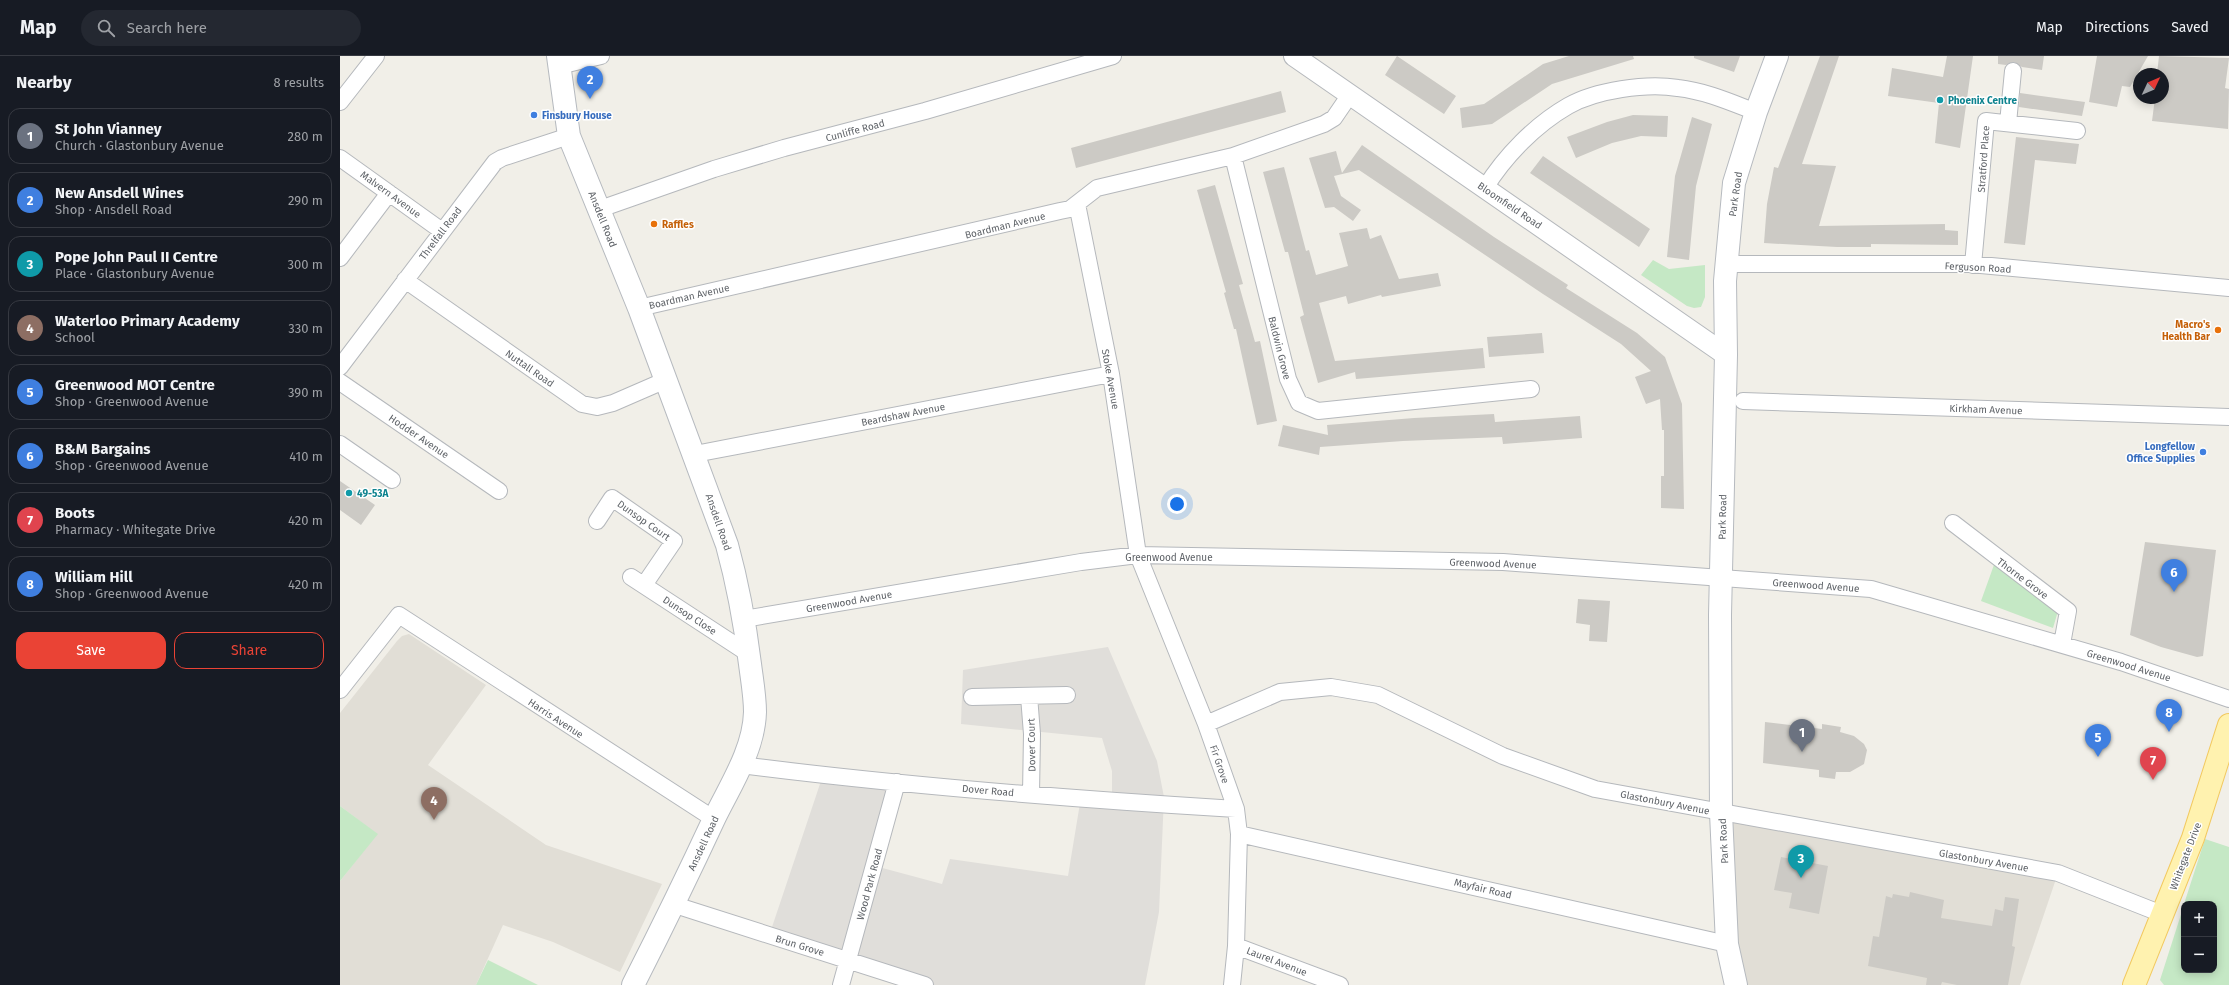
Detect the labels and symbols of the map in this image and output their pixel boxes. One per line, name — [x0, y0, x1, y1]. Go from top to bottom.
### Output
pin: 2 — [577, 66, 603, 99]
north arrow — [2133, 68, 2169, 104]
marker: Phoenix Centre — [1935, 95, 1945, 105]
place label: Phoenix Centre — [1948, 95, 2017, 107]
marker: Finsbury House — [529, 110, 539, 120]
place label: Finsbury House — [542, 110, 612, 122]
street label: Cunliffe Road — [824, 117, 886, 145]
street label: Stratford Place — [1976, 125, 1992, 193]
street label: Malvern Avenue — [358, 169, 423, 221]
street label: Park Road — [1727, 171, 1745, 217]
street label: Bloomfield Road — [1475, 180, 1544, 232]
street label: Ansdell Road — [585, 190, 619, 249]
street label: Threlfall Road — [417, 205, 465, 262]
street label: Boardman Avenue — [964, 210, 1047, 242]
marker: Raffles — [649, 219, 659, 229]
place label: Raffles — [662, 219, 694, 231]
street label: Ferguson Road — [1944, 260, 2012, 276]
street label: Boardman Avenue — [648, 282, 731, 312]
street label: Baldwin Grove — [1265, 315, 1293, 381]
place label: Macro's Health Bar — [2162, 319, 2211, 343]
marker: Macro's Health Bar — [2213, 325, 2223, 335]
street label: Nuttall Road — [503, 348, 556, 390]
street label: Stoke Avenue — [1099, 348, 1121, 410]
street label: Beardshaw Avenue — [860, 401, 946, 429]
street label: Kirkham Avenue — [1949, 403, 2023, 417]
street label: Hodder Avenue — [386, 412, 451, 461]
place label: Longfellow Office Supplies — [2127, 441, 2196, 465]
marker: Longfellow Office Supplies — [2198, 447, 2208, 457]
marker: 49-53A — [344, 488, 354, 498]
place label: 49-53A — [357, 488, 389, 500]
street label: Ansdell Road — [703, 492, 733, 552]
your location — [1167, 494, 1187, 514]
street label: Park Road — [1717, 494, 1729, 540]
street label: Dunsop Court — [615, 498, 672, 544]
street label: Greenwood Avenue — [1125, 552, 1213, 564]
street label: Greenwood Avenue — [1449, 556, 1537, 572]
street label: Thorne Grove — [1995, 556, 2050, 602]
pin: 6 — [2161, 559, 2187, 592]
street label: Greenwood Avenue — [1772, 577, 1860, 595]
street label: Greenwood Avenue — [805, 588, 893, 615]
street label: Dunsop Close — [660, 594, 719, 638]
street label: Greenwood Avenue — [2085, 647, 2172, 684]
street label: Harris Avenue — [526, 697, 585, 741]
pin: 8 — [2156, 699, 2182, 732]
street label: Dover Court — [1026, 718, 1038, 772]
pin: 1 — [1789, 719, 1815, 752]
pin: 5 — [2085, 724, 2111, 757]
street label: Fir Grove — [1207, 744, 1231, 785]
pin: 7 — [2140, 747, 2166, 780]
street label: Dover Road — [961, 783, 1014, 799]
pin: 4 — [421, 787, 447, 820]
street label: Glastonbury Avenue — [1619, 788, 1710, 818]
street label: Ansdell Road — [686, 814, 722, 873]
street label: Park Road — [1717, 818, 1731, 864]
street label: Whitegate Drive — [2168, 821, 2204, 892]
pin: 3 — [1788, 845, 1814, 878]
street label: Wood Park Road — [855, 847, 885, 921]
street label: Glastonbury Avenue — [1938, 847, 2030, 875]
street label: Mayfair Road — [1453, 876, 1513, 901]
street label: Brun Grove — [774, 933, 826, 959]
street label: Laurel Avenue — [1245, 945, 1309, 979]

